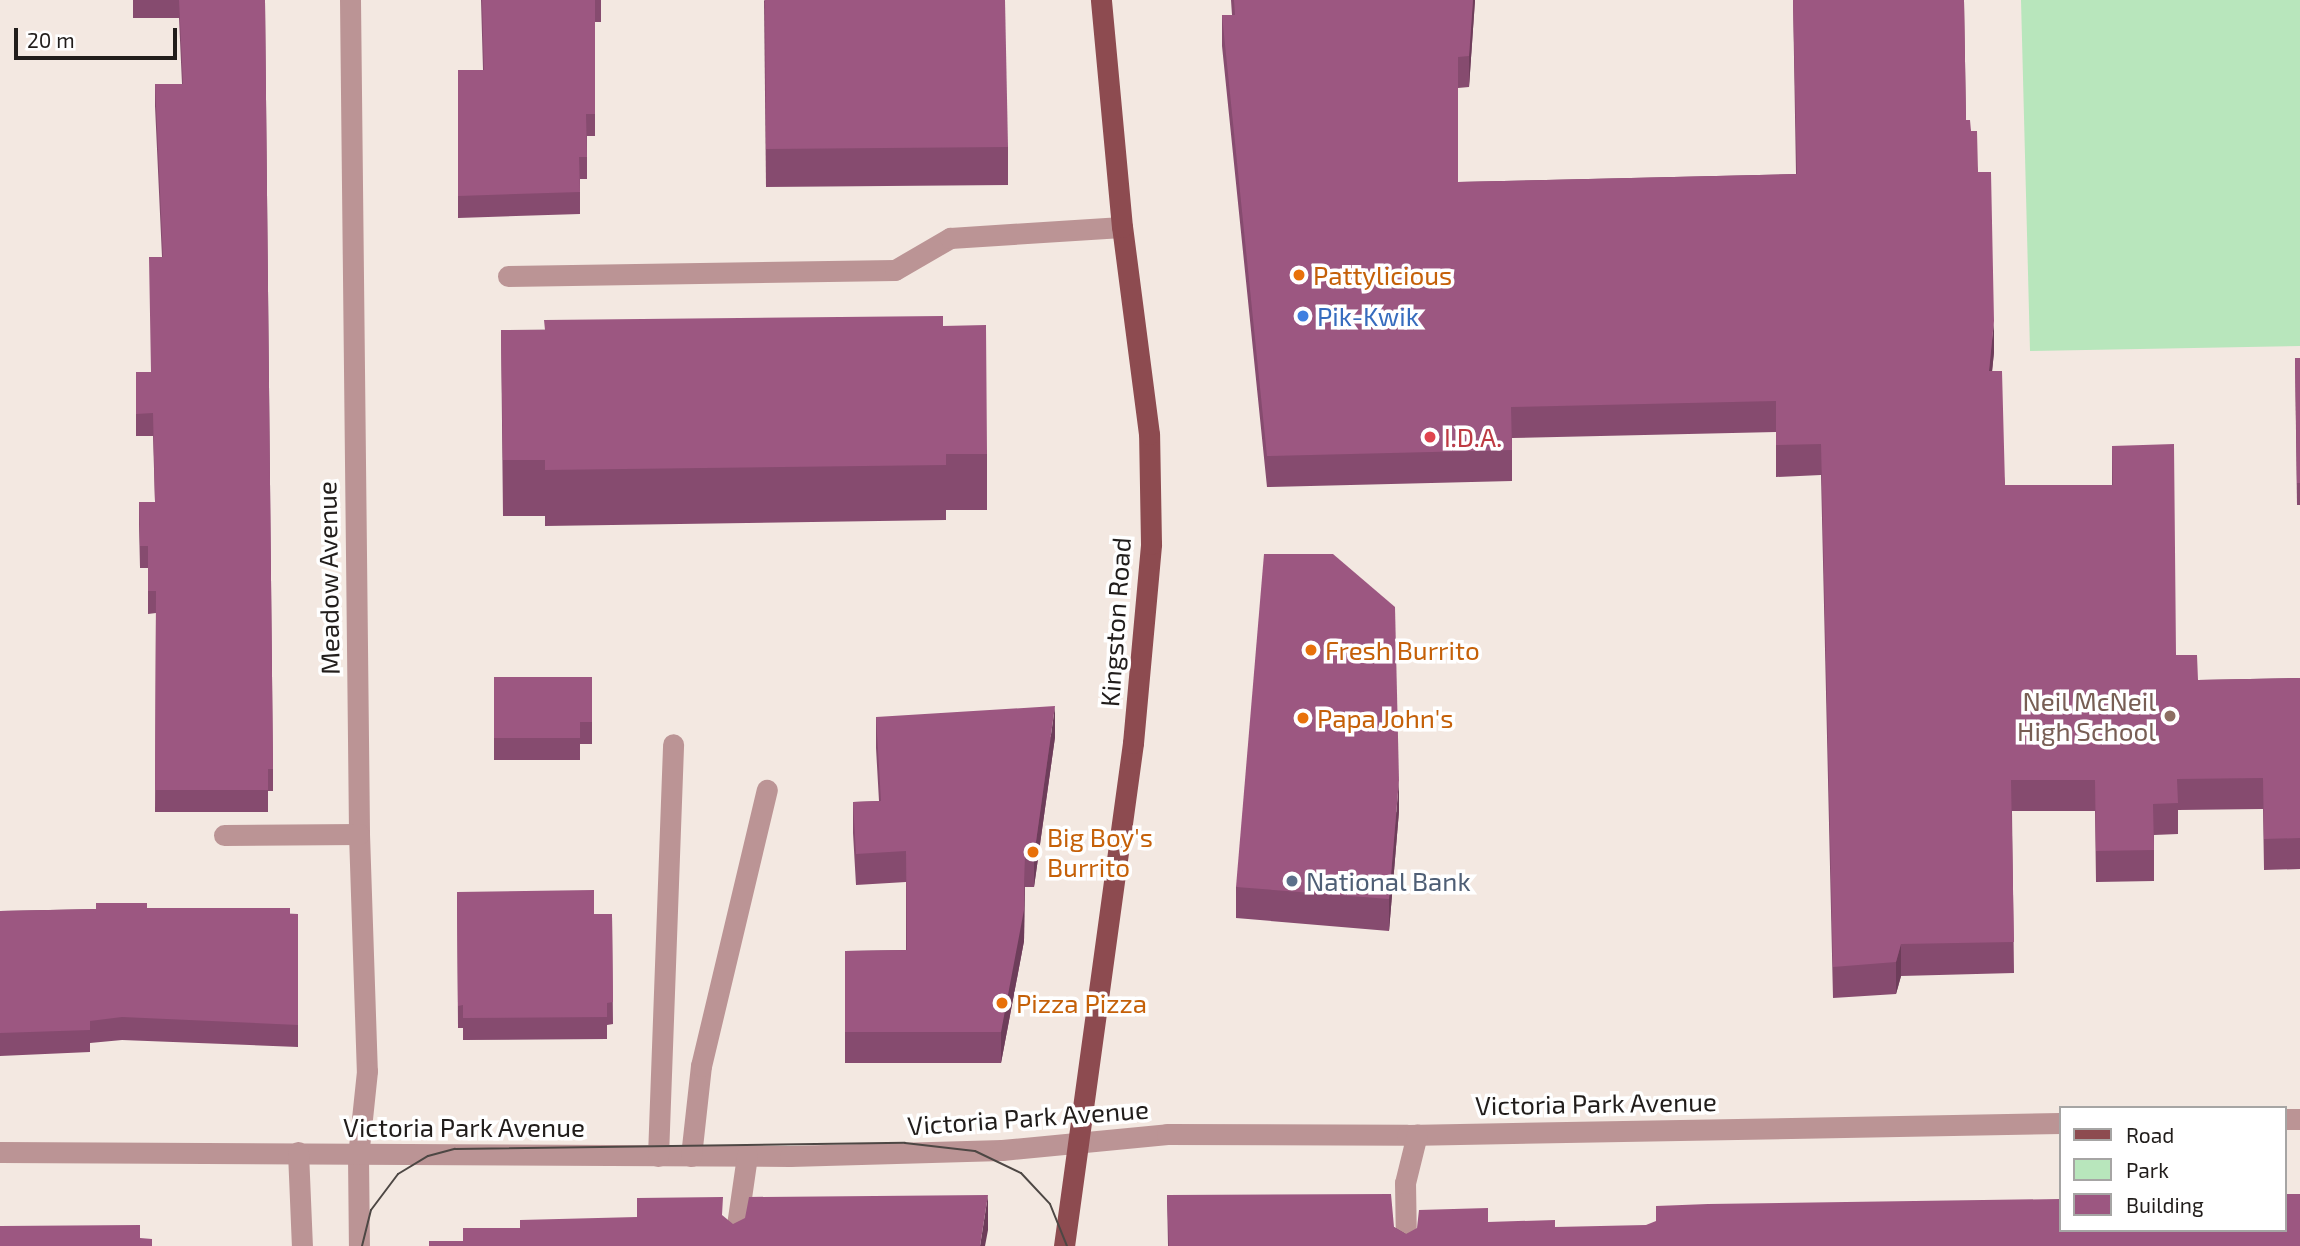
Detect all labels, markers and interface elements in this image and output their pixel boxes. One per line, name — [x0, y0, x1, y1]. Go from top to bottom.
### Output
scale bar — [18, 14, 180, 58]
text: 20 m — [27, 27, 75, 52]
place label: Pattylicious — [1313, 259, 1452, 291]
marker: Pattylicious — [1291, 267, 1307, 283]
place label: Pik-Kwik — [1317, 300, 1419, 332]
marker: Pik-Kwik — [1295, 308, 1311, 324]
place label: I.D.A. — [1444, 421, 1502, 453]
marker: I.D.A. — [1422, 429, 1438, 445]
street label: Meadow Avenue — [311, 480, 345, 676]
street label: Kingston Road — [1094, 536, 1136, 708]
place label: Fresh Burrito — [1325, 634, 1480, 666]
marker: Fresh Burrito — [1303, 642, 1319, 658]
place label: Neil McNeil High School — [2017, 685, 2156, 746]
place label: Papa John's — [1317, 702, 1454, 734]
marker: Neil McNeil High School — [2162, 708, 2178, 724]
marker: Papa John's — [1295, 710, 1311, 726]
place label: Big Boy's Burrito — [1047, 821, 1153, 882]
marker: Big Boy's Burrito — [1025, 844, 1041, 860]
place label: National Bank — [1306, 865, 1471, 897]
marker: National Bank — [1284, 873, 1300, 889]
place label: Pizza Pizza — [1016, 987, 1147, 1019]
marker: Pizza Pizza — [994, 995, 1010, 1011]
street label: Victoria Park Avenue — [1474, 1085, 1718, 1121]
street label: Victoria Park Avenue — [906, 1093, 1150, 1141]
legend — [2058, 1106, 2286, 1232]
street label: Victoria Park Avenue — [343, 1111, 585, 1143]
text: Road — [2126, 1122, 2174, 1147]
text: Park — [2126, 1157, 2169, 1182]
text: Building — [2126, 1192, 2204, 1217]

